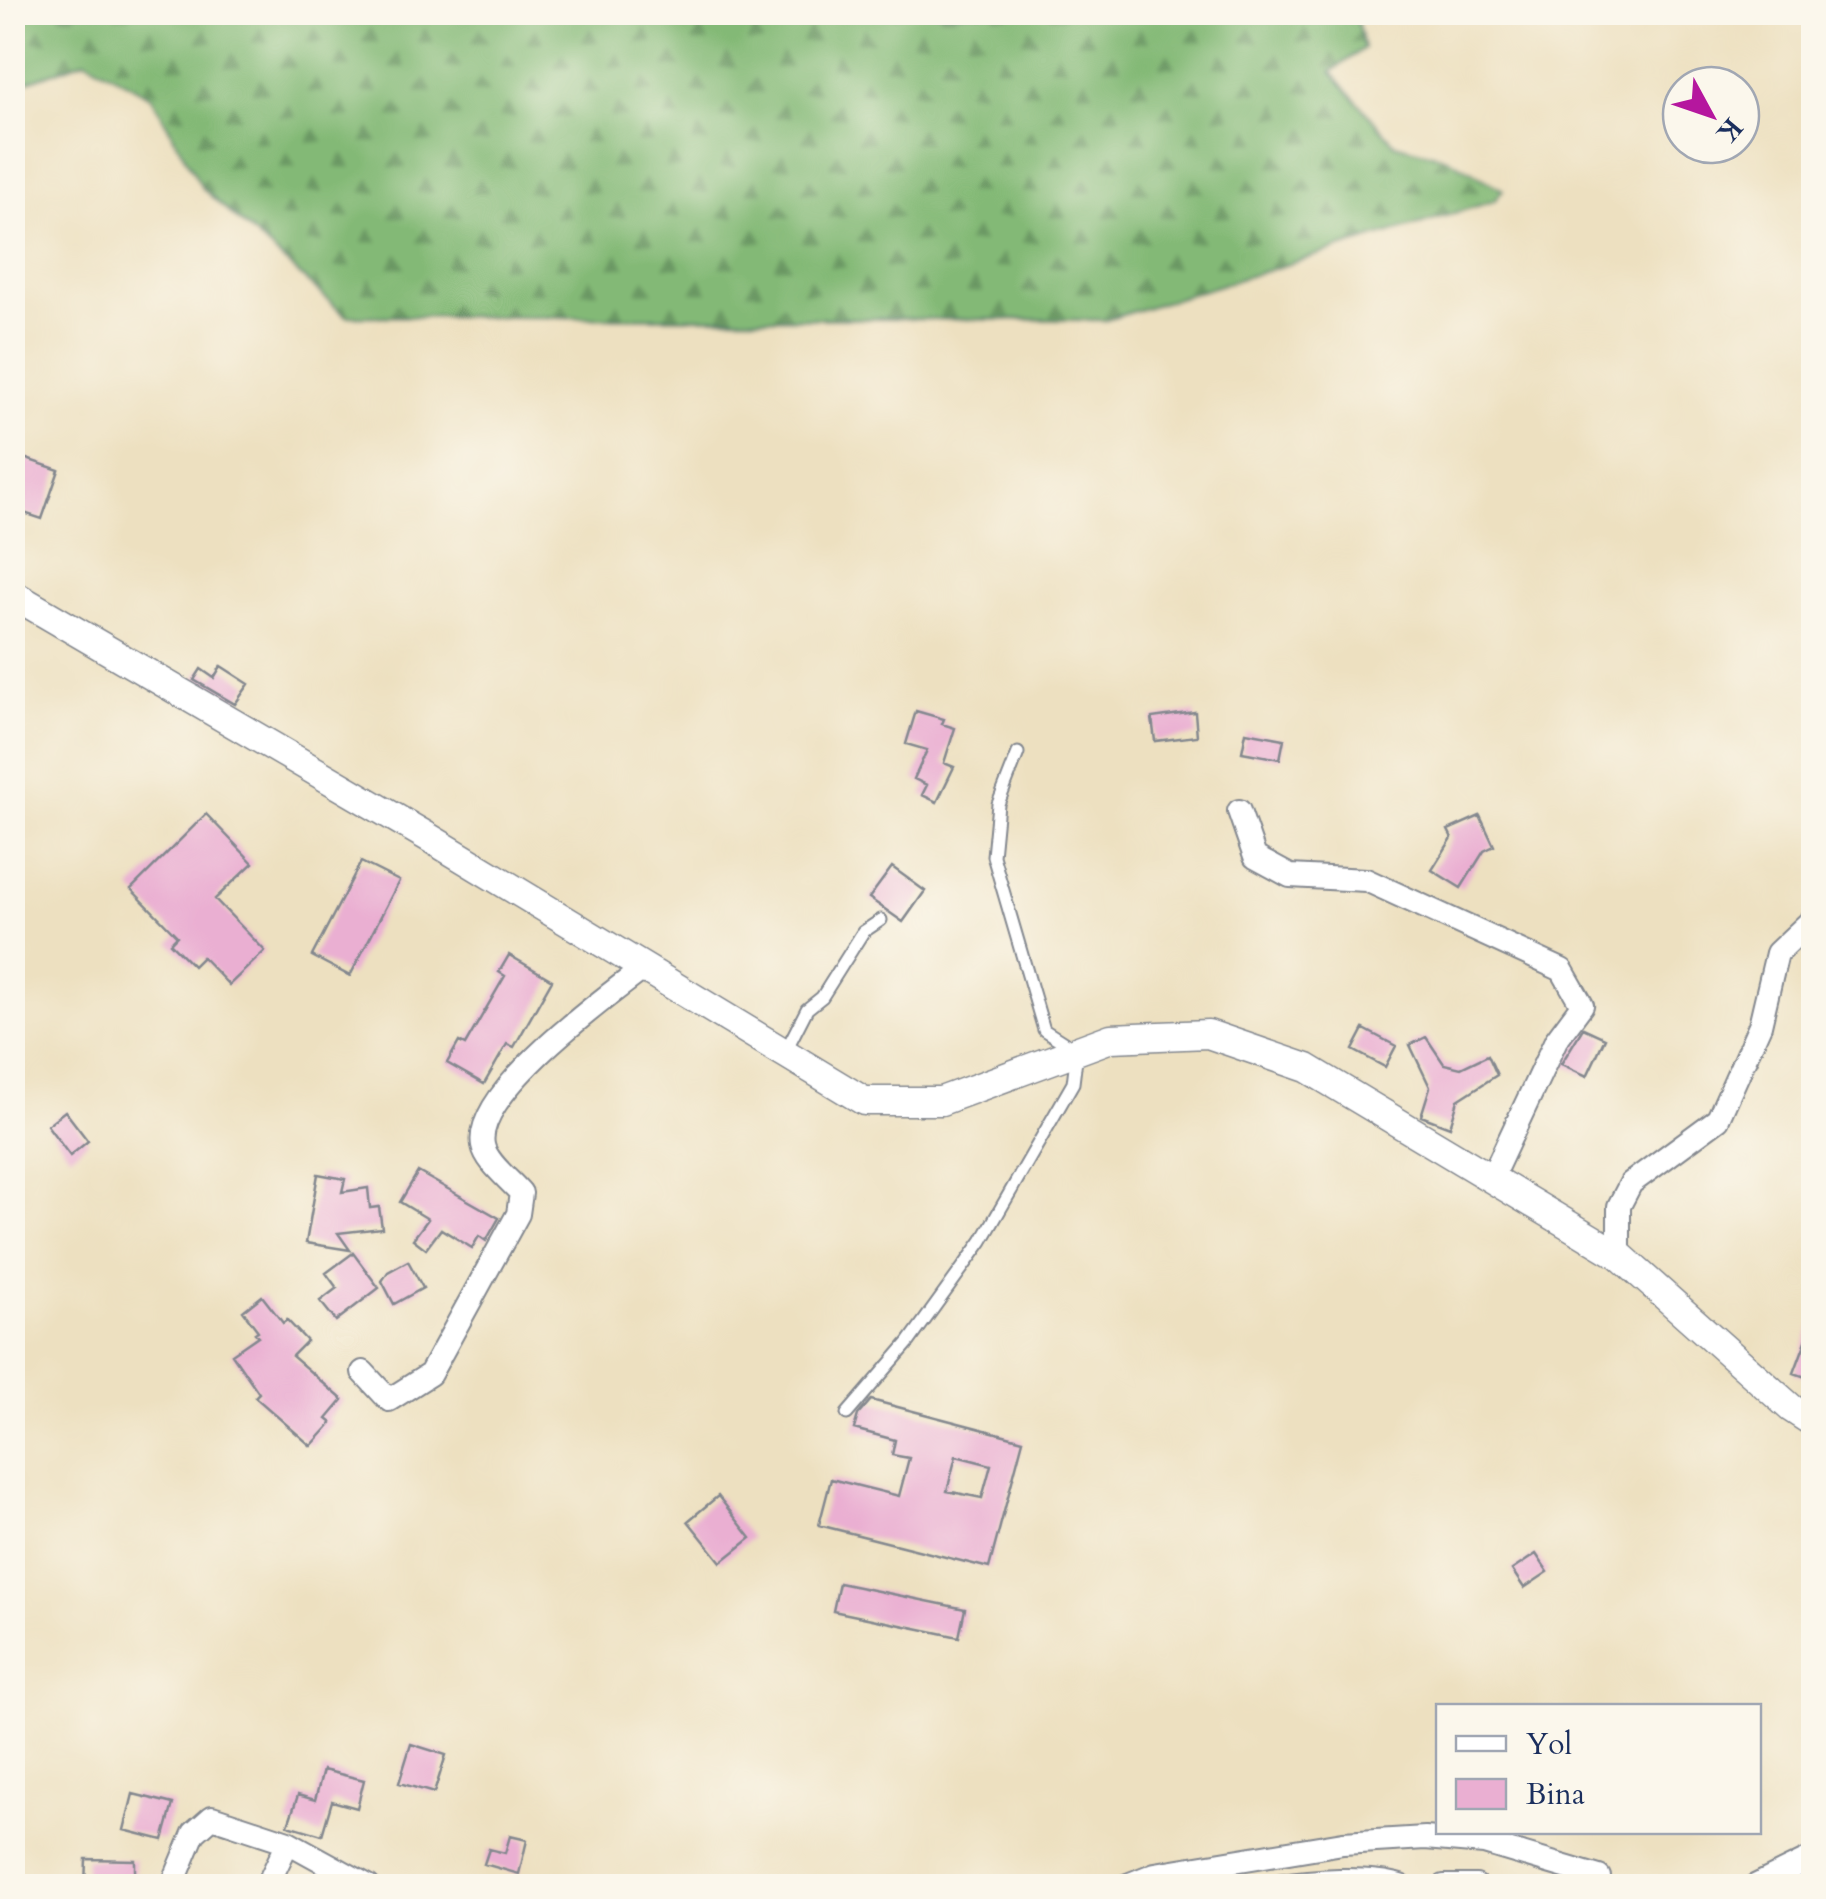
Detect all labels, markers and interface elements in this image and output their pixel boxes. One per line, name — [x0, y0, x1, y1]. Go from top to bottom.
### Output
north arrow — [1661, 65, 1761, 165]
text: K — [1707, 110, 1751, 152]
legend — [1436, 1704, 1761, 1834]
text: Yol — [1526, 1724, 1573, 1765]
text: Bina — [1526, 1774, 1585, 1815]

